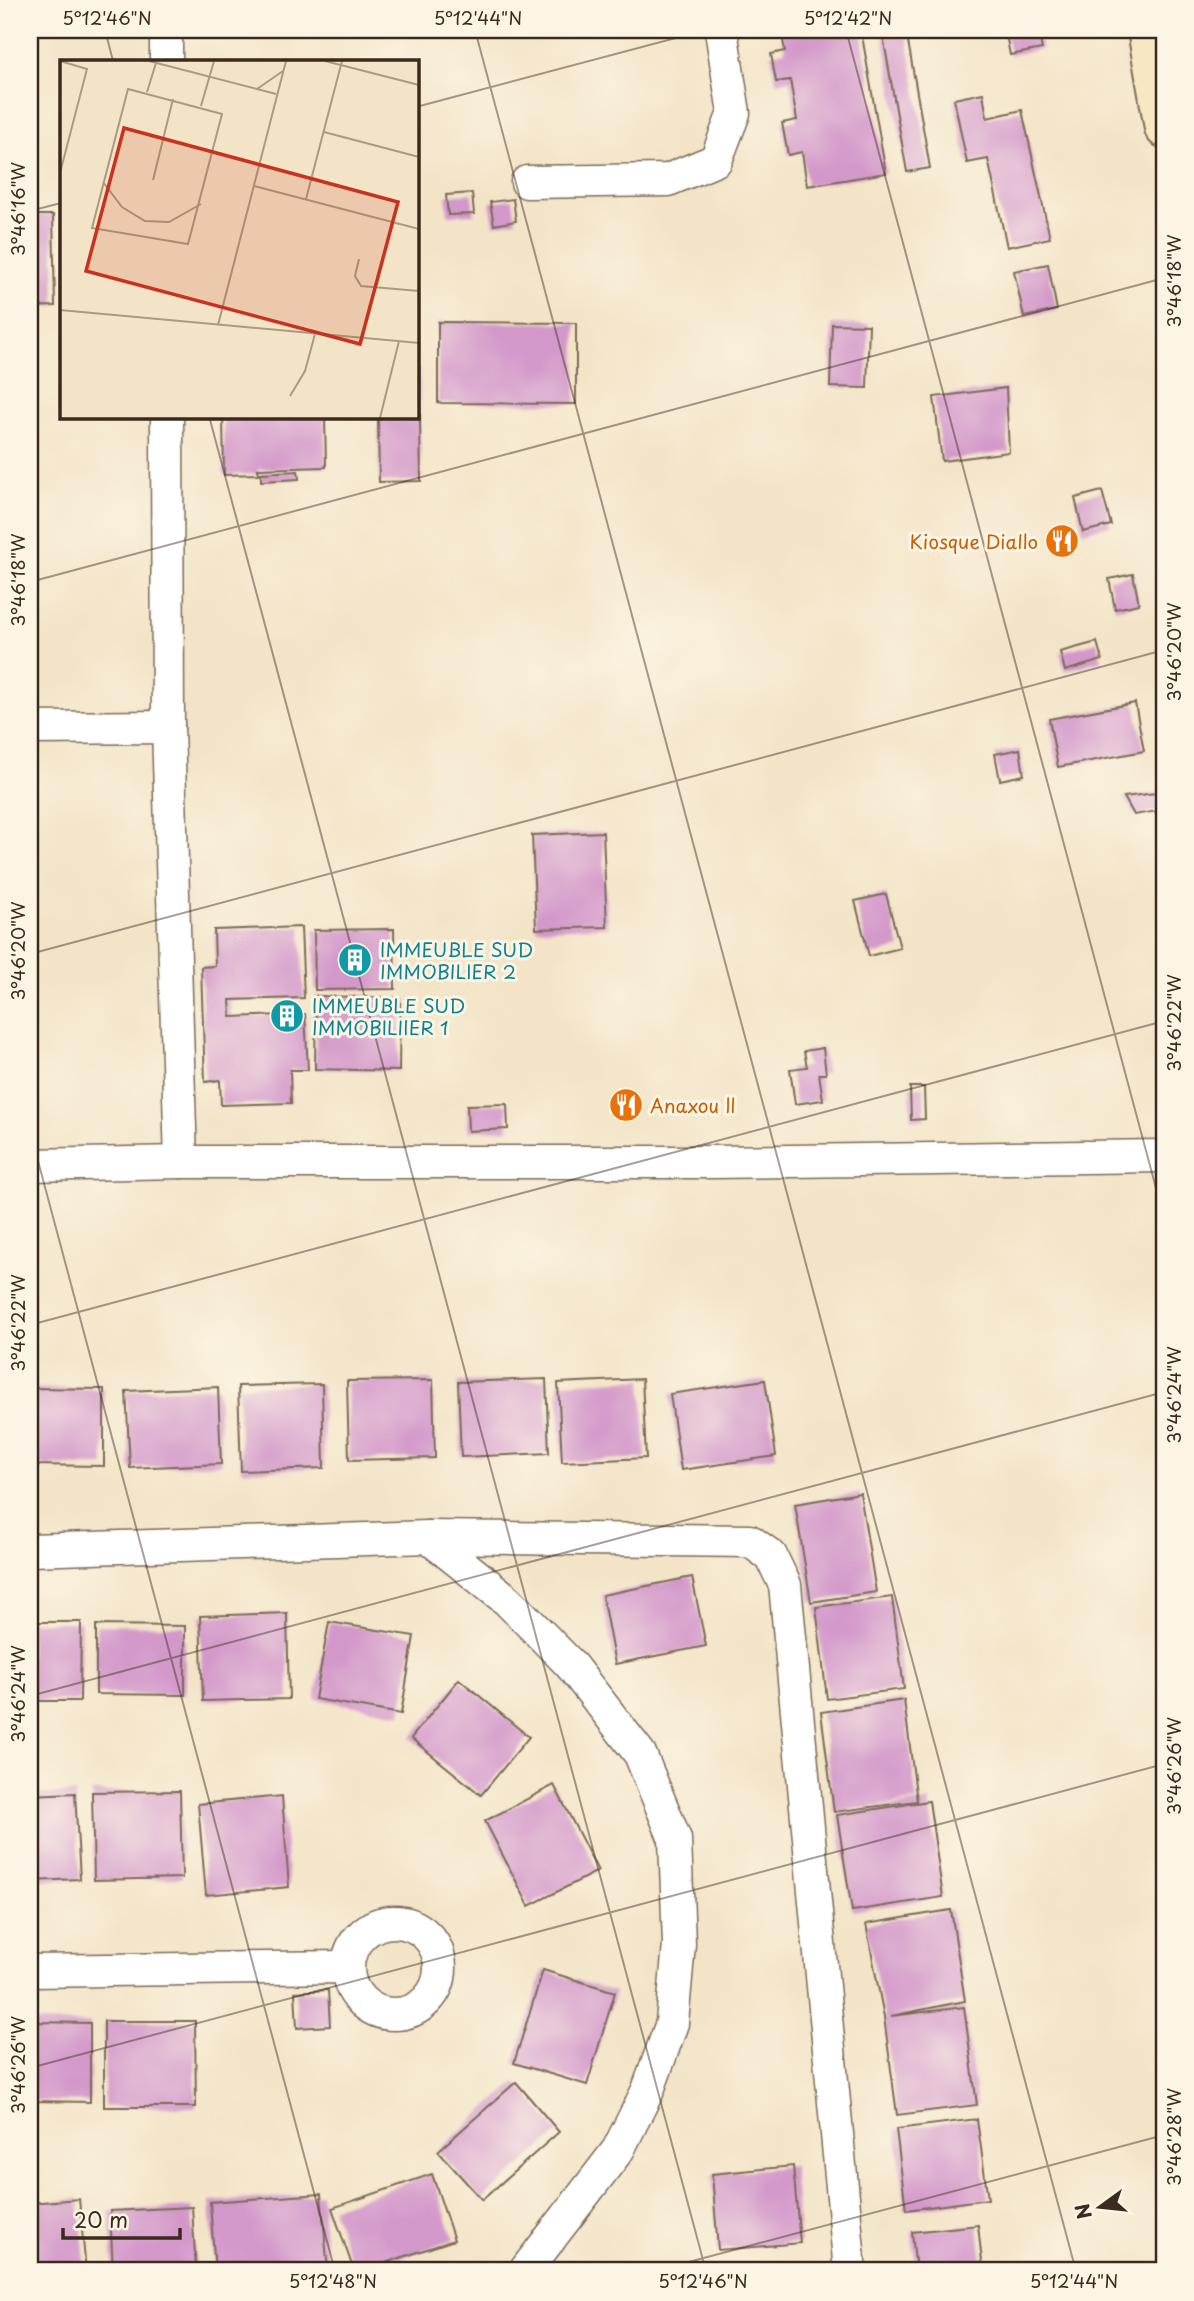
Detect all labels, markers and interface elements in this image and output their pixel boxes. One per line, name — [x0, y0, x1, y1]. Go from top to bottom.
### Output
text: 5°12'46"N — [62, 4, 152, 31]
text: 5°12'44"N — [434, 4, 522, 31]
text: 5°12'42"N — [804, 4, 892, 31]
inset map — [60, 60, 418, 418]
text: 3°46'16"W — [4, 161, 31, 256]
text: 3°46'18"W — [1160, 234, 1187, 328]
restaurant icon: Kiosque Diallo — [1043, 522, 1081, 560]
place label: Kiosque Diallo — [910, 527, 1038, 555]
text: 3°46'18"W — [4, 533, 31, 627]
text: 3°46'20"W — [1160, 602, 1187, 702]
text: 3°46'20"W — [4, 901, 31, 1001]
place label: IMMEUBLE SUD IMMOBILIER 2 — [380, 935, 533, 985]
building icon: IMMEUBLE SUD IMMOBILIER 2 — [336, 941, 374, 979]
text: 3°46'22"W — [1160, 974, 1187, 1072]
place label: IMMEUBLE SUD IMMOBILIIER 1 — [312, 991, 465, 1041]
building icon: IMMEUBLE SUD IMMOBILIIER 1 — [268, 997, 306, 1035]
restaurant icon: Anaxou ll — [607, 1086, 645, 1124]
place label: Anaxou ll — [650, 1091, 736, 1119]
text: 3°46'22"W — [4, 1274, 31, 1372]
text: 3°46'24"W — [1160, 1346, 1187, 1444]
text: 3°46'24"W — [4, 1645, 31, 1743]
text: 3°46'26"W — [1160, 1716, 1187, 1815]
text: 3°46'26"W — [4, 2015, 31, 2114]
text: 3°46'28"W — [1160, 2088, 1187, 2186]
north arrow — [1064, 2172, 1134, 2242]
scale bar — [63, 2196, 180, 2240]
text: N — [1067, 2201, 1098, 2223]
text: 20 m — [74, 2203, 128, 2235]
text: 5°12'48"N — [289, 2267, 377, 2294]
text: 5°12'46"N — [658, 2267, 748, 2294]
text: 5°12'44"N — [1030, 2267, 1118, 2294]

